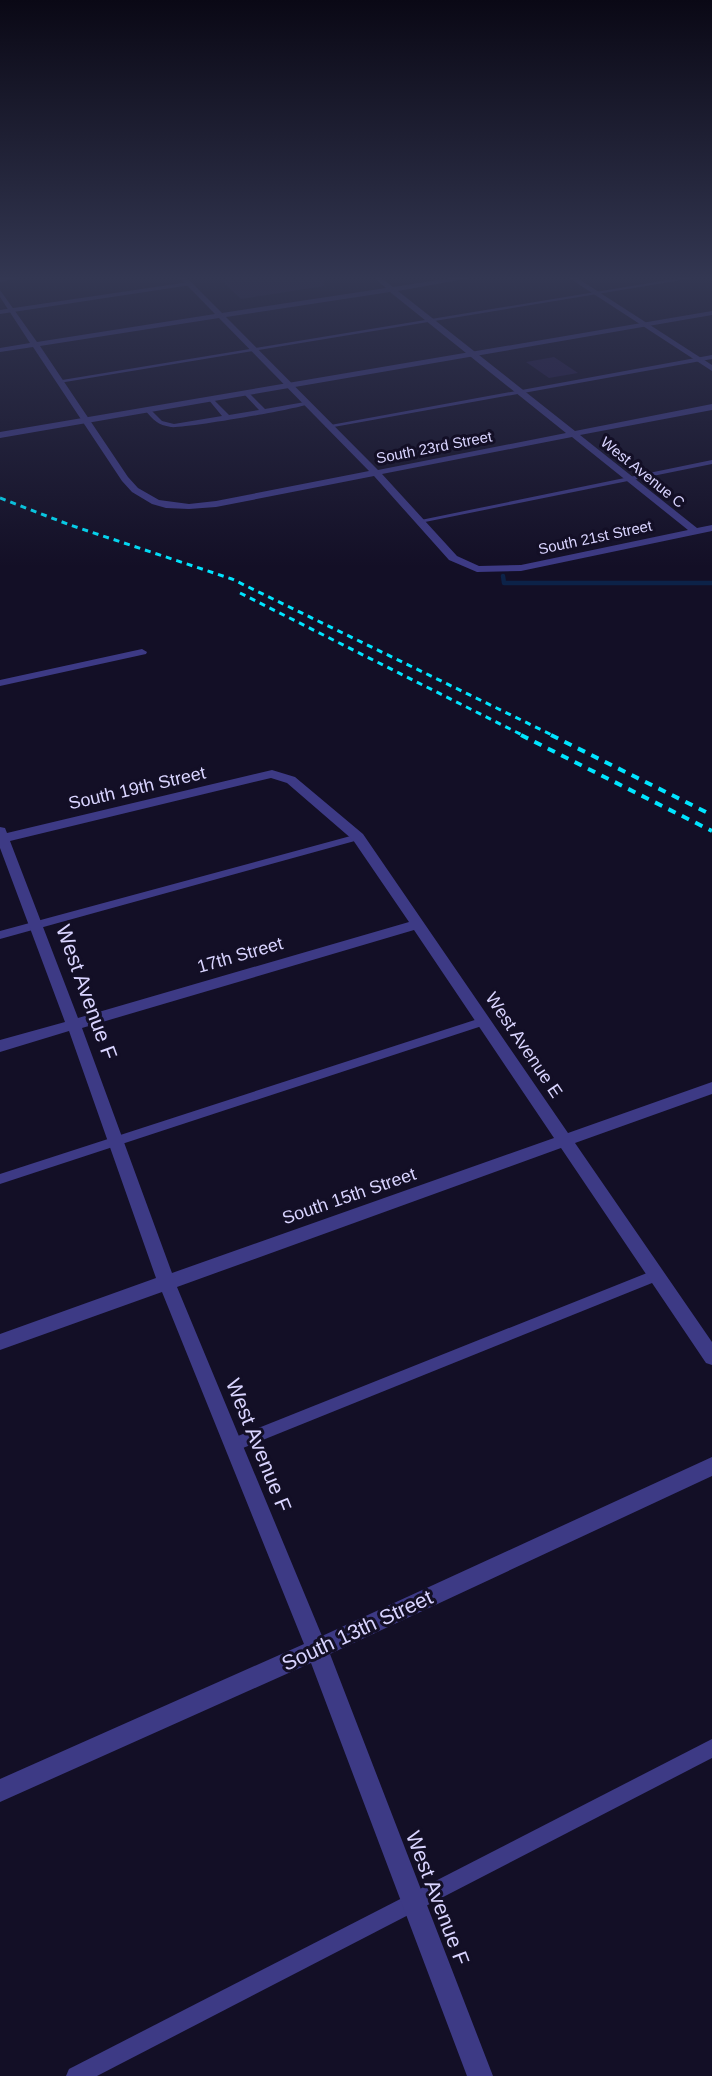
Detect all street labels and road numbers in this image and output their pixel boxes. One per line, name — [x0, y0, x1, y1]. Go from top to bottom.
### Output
street label: South 23rd Street — [375, 427, 494, 467]
street label: West Avenue C — [598, 433, 688, 511]
street label: South 21st Street — [537, 516, 654, 557]
street label: South 19th Street — [66, 762, 208, 814]
street label: West Avenue F — [52, 922, 122, 1062]
street label: 17th Street — [195, 933, 285, 977]
street label: West Avenue E — [481, 989, 567, 1101]
street label: South 15th Street — [280, 1164, 418, 1228]
street label: West Avenue F — [222, 1375, 296, 1515]
street label: South 13th Street — [278, 1585, 436, 1675]
street label: West Avenue F — [402, 1828, 474, 1968]

